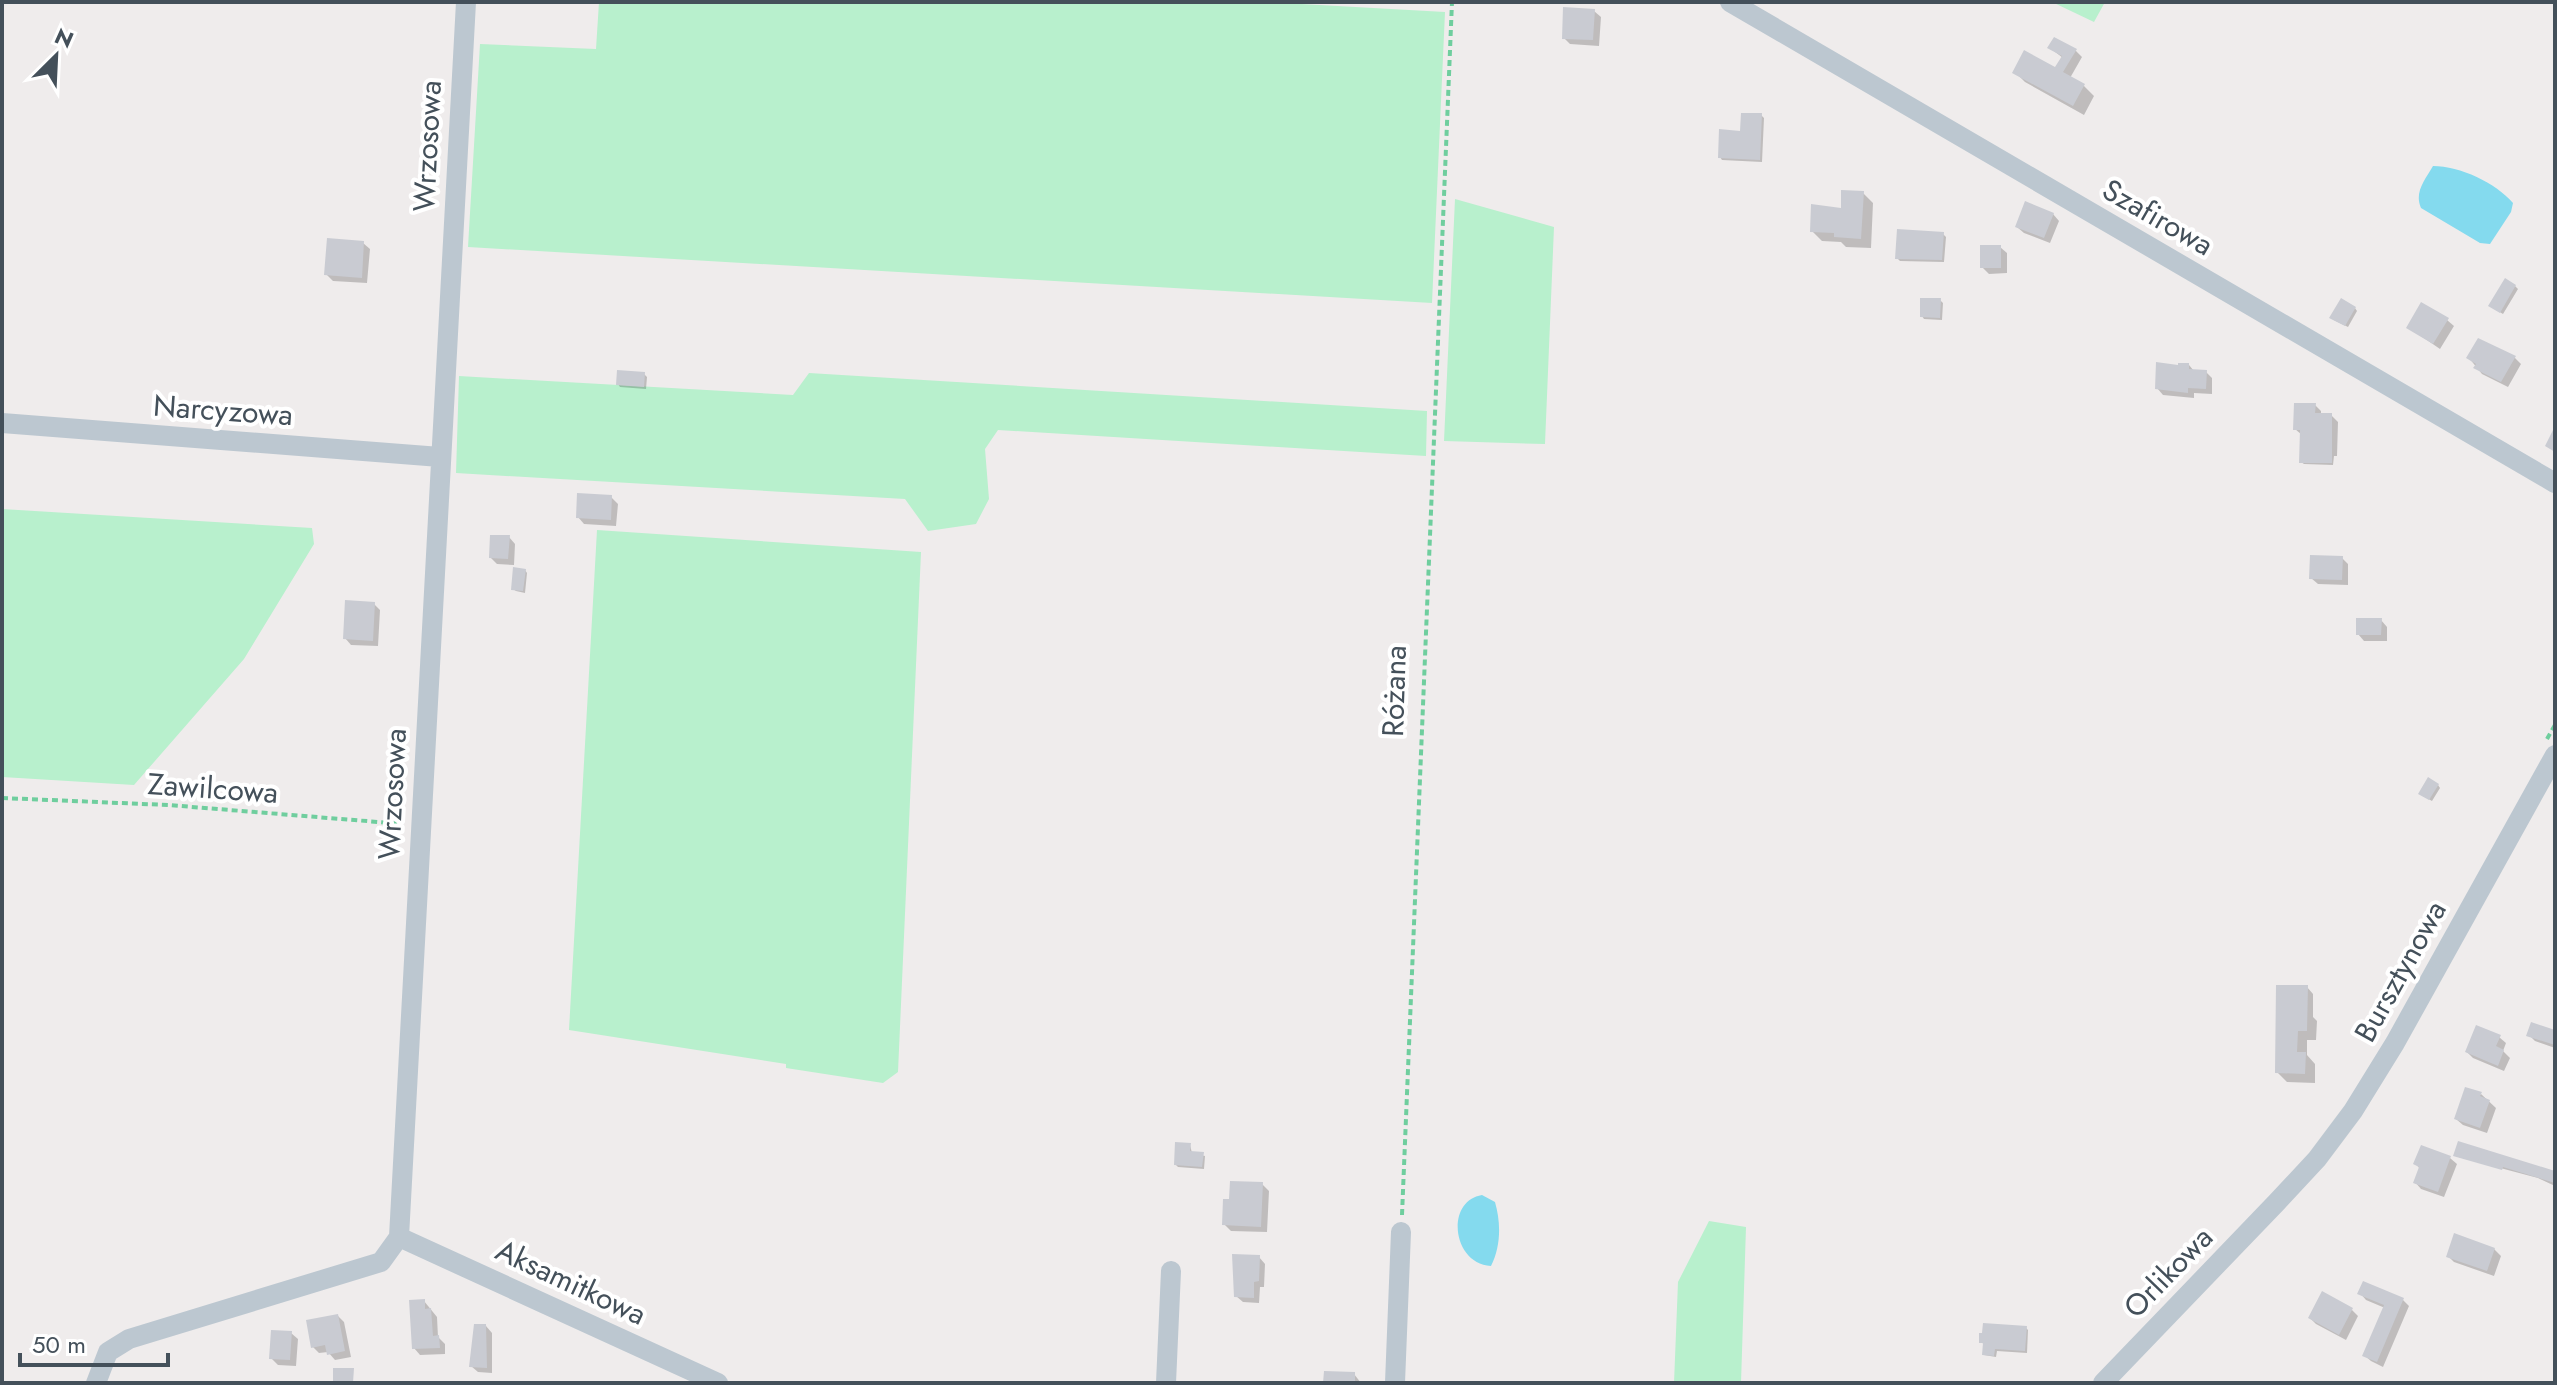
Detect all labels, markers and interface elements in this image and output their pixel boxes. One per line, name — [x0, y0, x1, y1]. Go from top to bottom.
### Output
north arrow — [16, 16, 96, 96]
text: N — [50, 20, 79, 56]
street label: Wrzosowa — [402, 79, 452, 213]
street label: Szafirowa — [2095, 168, 2221, 266]
street label: Narcyzowa — [152, 384, 294, 436]
street label: Różana — [1371, 644, 1417, 738]
street label: Wrzosowa — [367, 727, 417, 861]
street label: Zawilcowa — [146, 762, 280, 814]
street label: Bursztynowa — [2343, 893, 2457, 1049]
street label: Orlikowa — [2114, 1217, 2222, 1327]
street label: Aksamitkowa — [489, 1228, 653, 1336]
scale bar — [20, 1317, 168, 1367]
text: 50 m — [32, 1327, 86, 1362]

